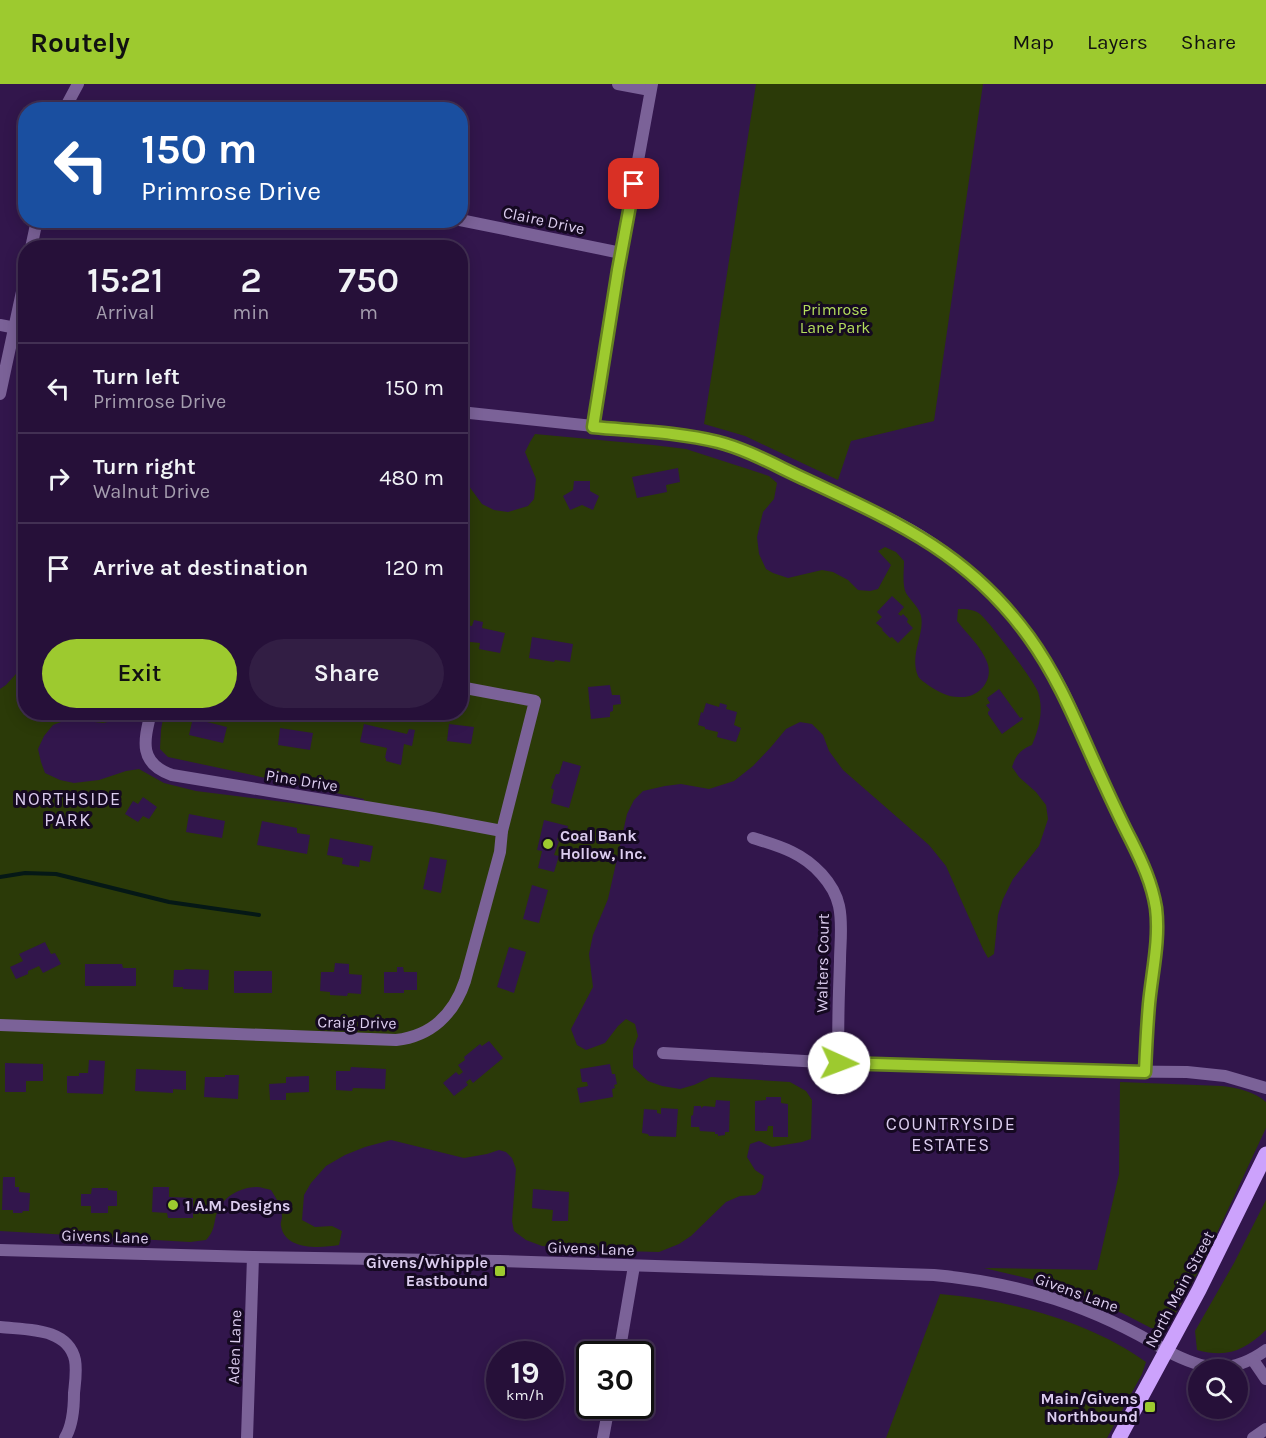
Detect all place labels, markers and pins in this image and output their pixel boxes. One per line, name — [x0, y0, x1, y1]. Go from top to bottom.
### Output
pin — [608, 158, 659, 209]
place label: Coal Bank Hollow, Inc. — [560, 826, 647, 863]
marker: Coal Bank Hollow, Inc. — [541, 837, 555, 851]
place label: 1 A.M. Designs — [185, 1196, 291, 1215]
marker: 1 A.M. Designs — [166, 1198, 180, 1212]
place label: Givens/Whipple Eastbound — [366, 1253, 488, 1290]
marker: Givens/Whipple Eastbound — [493, 1264, 507, 1278]
place label: Main/Givens Northbound — [1041, 1389, 1138, 1426]
marker: Main/Givens Northbound — [1143, 1400, 1157, 1414]

